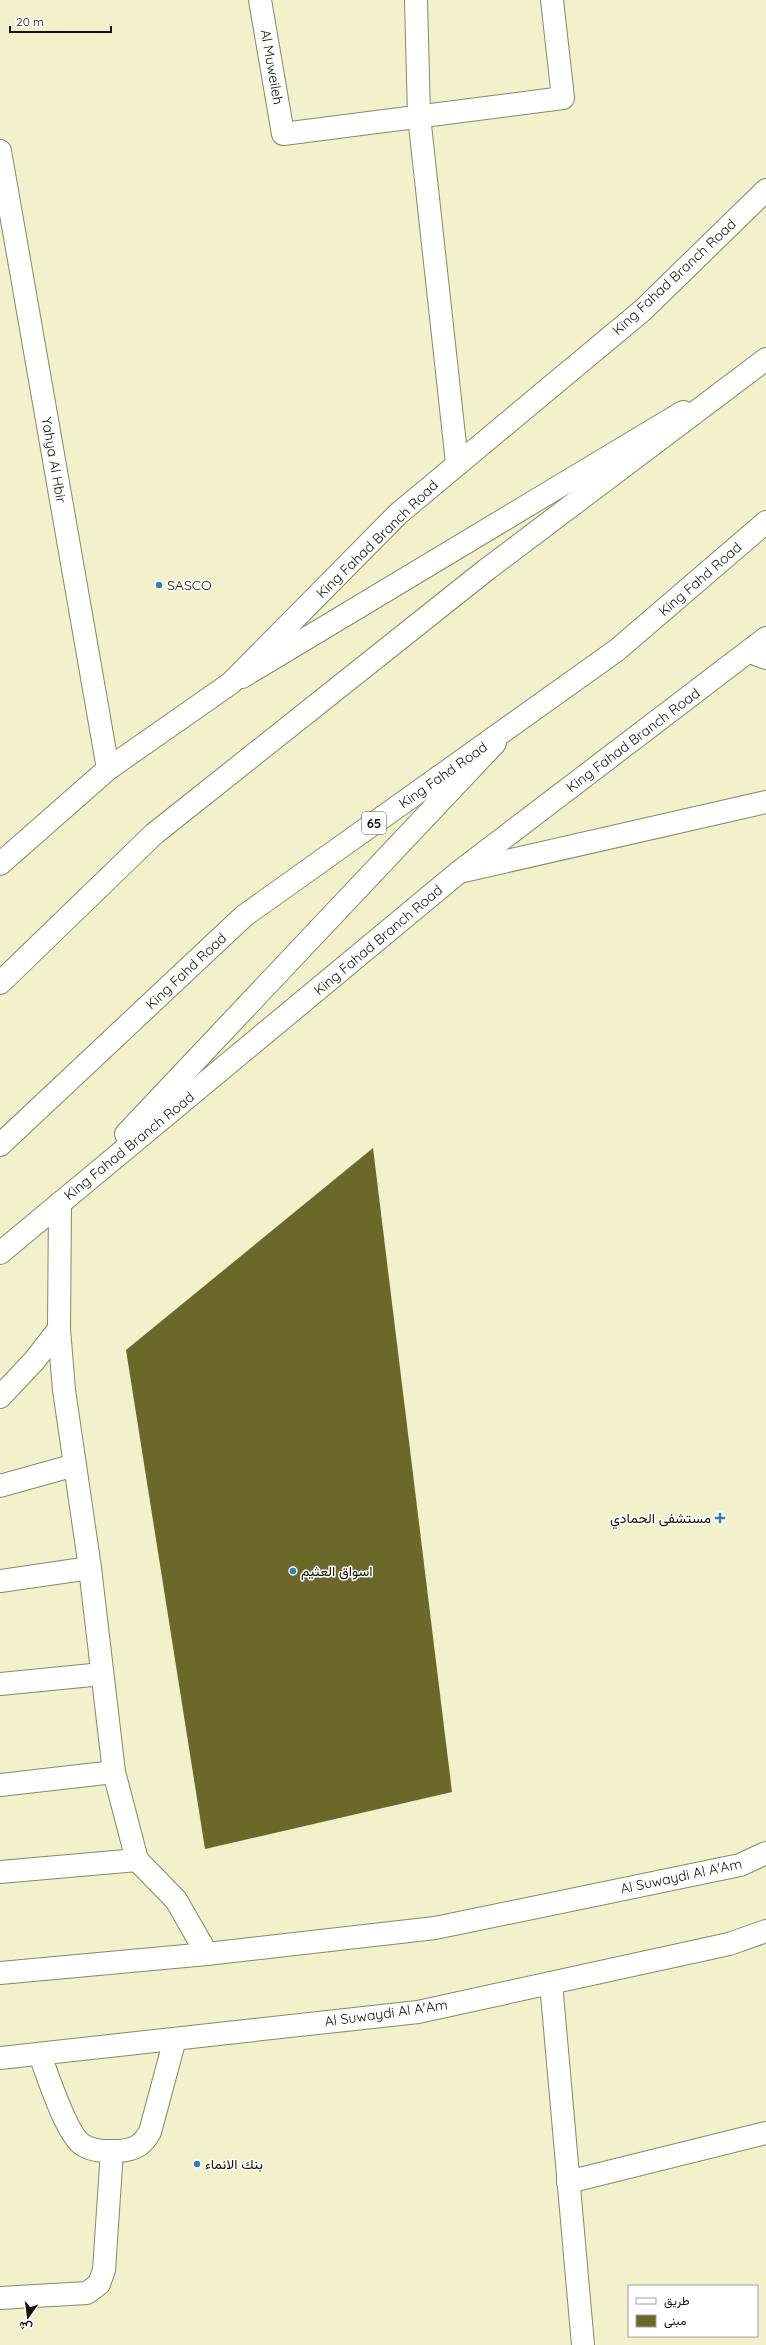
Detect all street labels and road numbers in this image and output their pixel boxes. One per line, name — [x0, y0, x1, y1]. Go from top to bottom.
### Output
street label: Al Muweileh — [257, 28, 287, 106]
street label: King Fahad Branch Road — [608, 215, 740, 339]
street label: Yahya Al Hbir — [38, 416, 71, 505]
street label: King Fahad Branch Road — [312, 476, 442, 602]
street label: King Fahd Road — [655, 538, 745, 620]
street label: King Fahad Branch Road — [563, 684, 703, 796]
street label: King Fahd Road — [395, 738, 491, 812]
road number: 65 — [362, 812, 386, 834]
street label: King Fahad Branch Road — [310, 881, 446, 999]
street label: King Fahd Road — [142, 929, 230, 1013]
street label: King Fahad Branch Road — [60, 1088, 198, 1204]
street label: Al Suwaydi Al A'Am — [619, 1854, 743, 1898]
street label: Al Suwaydi Al A'Am — [323, 1995, 449, 2031]

